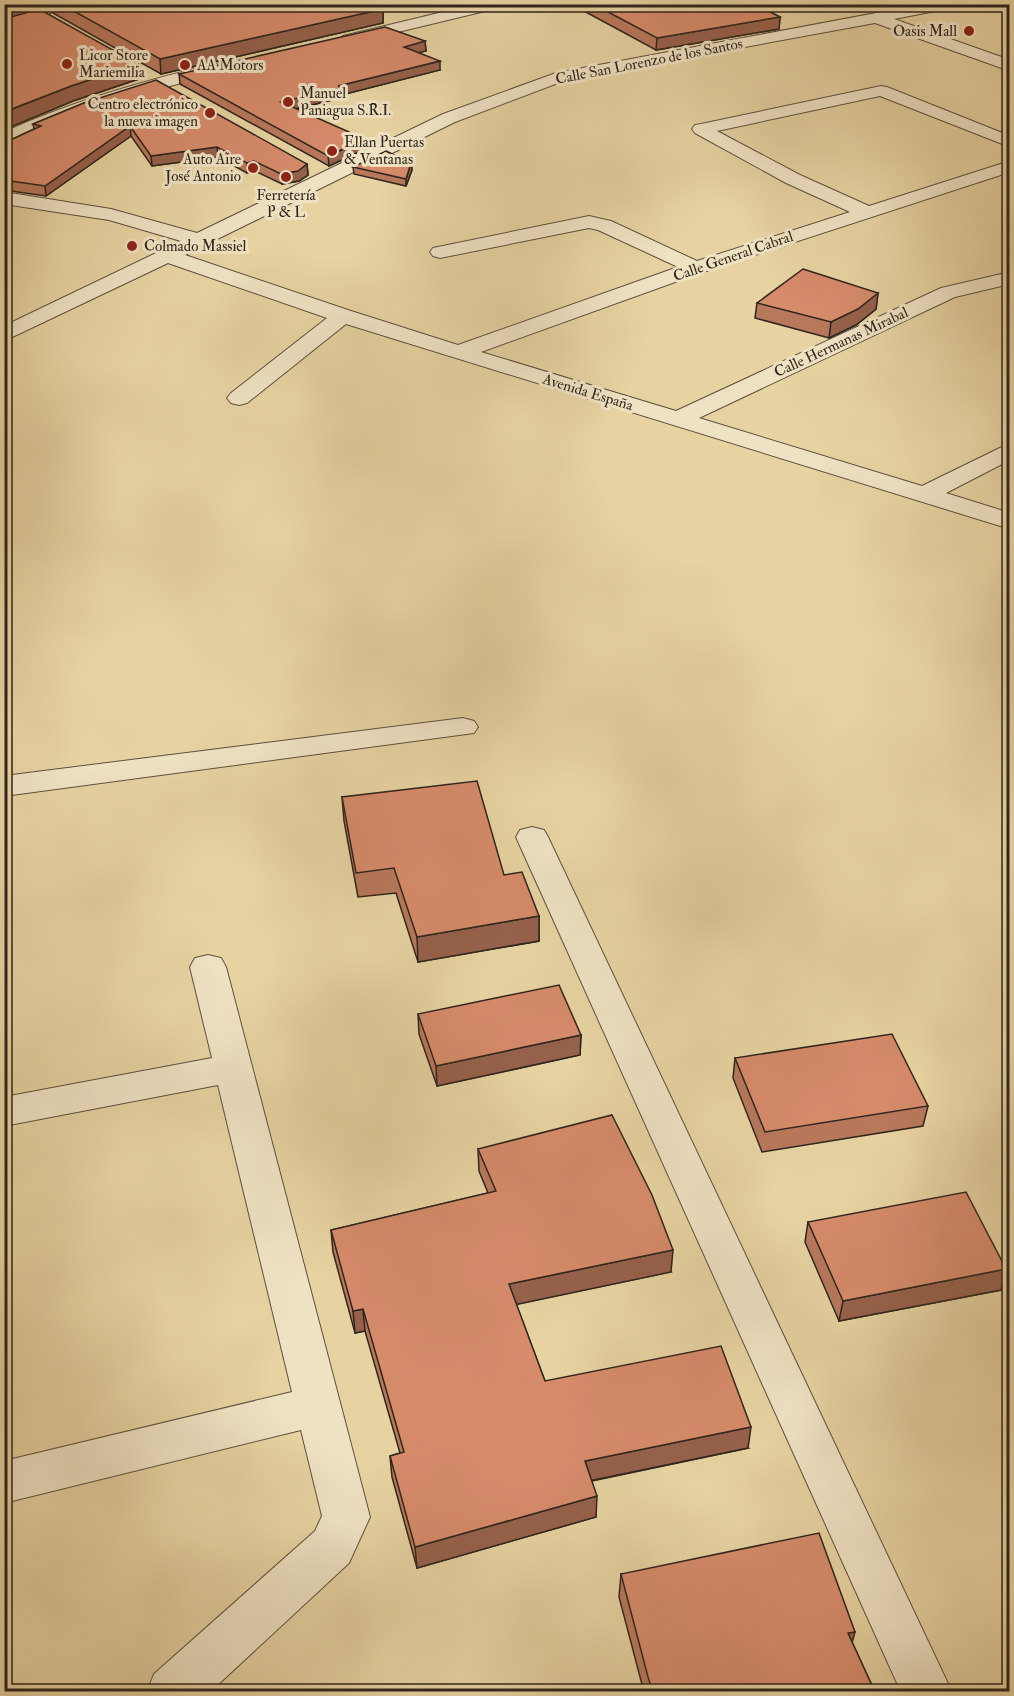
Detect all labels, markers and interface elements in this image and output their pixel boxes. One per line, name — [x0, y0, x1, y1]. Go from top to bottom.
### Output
place label: Oasis Mall — [893, 22, 957, 41]
marker: Oasis Mall — [962, 24, 976, 38]
street label: Calle San Lorenzo de los Santos — [554, 34, 744, 89]
place label: Licor Store Mariemilia — [79, 46, 148, 82]
place label: AA Motors — [196, 56, 263, 75]
marker: Licor Store Mariemilia — [60, 57, 74, 71]
marker: AA Motors — [178, 58, 192, 72]
place label: Manuel Paniagua S.R.I. — [300, 84, 391, 120]
place label: Centro electrónico la nueva imagen — [87, 95, 198, 131]
marker: Manuel Paniagua S.R.I. — [281, 95, 295, 109]
marker: Centro electrónico la nueva imagen — [203, 106, 217, 120]
place label: Ellan Puertas & Ventanas — [344, 133, 424, 169]
marker: Ellan Puertas & Ventanas — [325, 144, 339, 158]
place label: Auto Aire José Antonio — [164, 150, 241, 187]
marker: Auto Aire José Antonio — [246, 161, 260, 175]
marker: Ferretería P & L — [279, 170, 293, 184]
place label: Ferretería P & L — [256, 186, 317, 222]
street label: Calle General Cabral — [671, 227, 796, 286]
place label: Colmado Massiel — [144, 237, 247, 256]
marker: Colmado Massiel — [125, 239, 139, 253]
street label: Calle Hermanas Mirabal — [771, 303, 911, 382]
street label: Avenida España — [539, 369, 636, 416]

